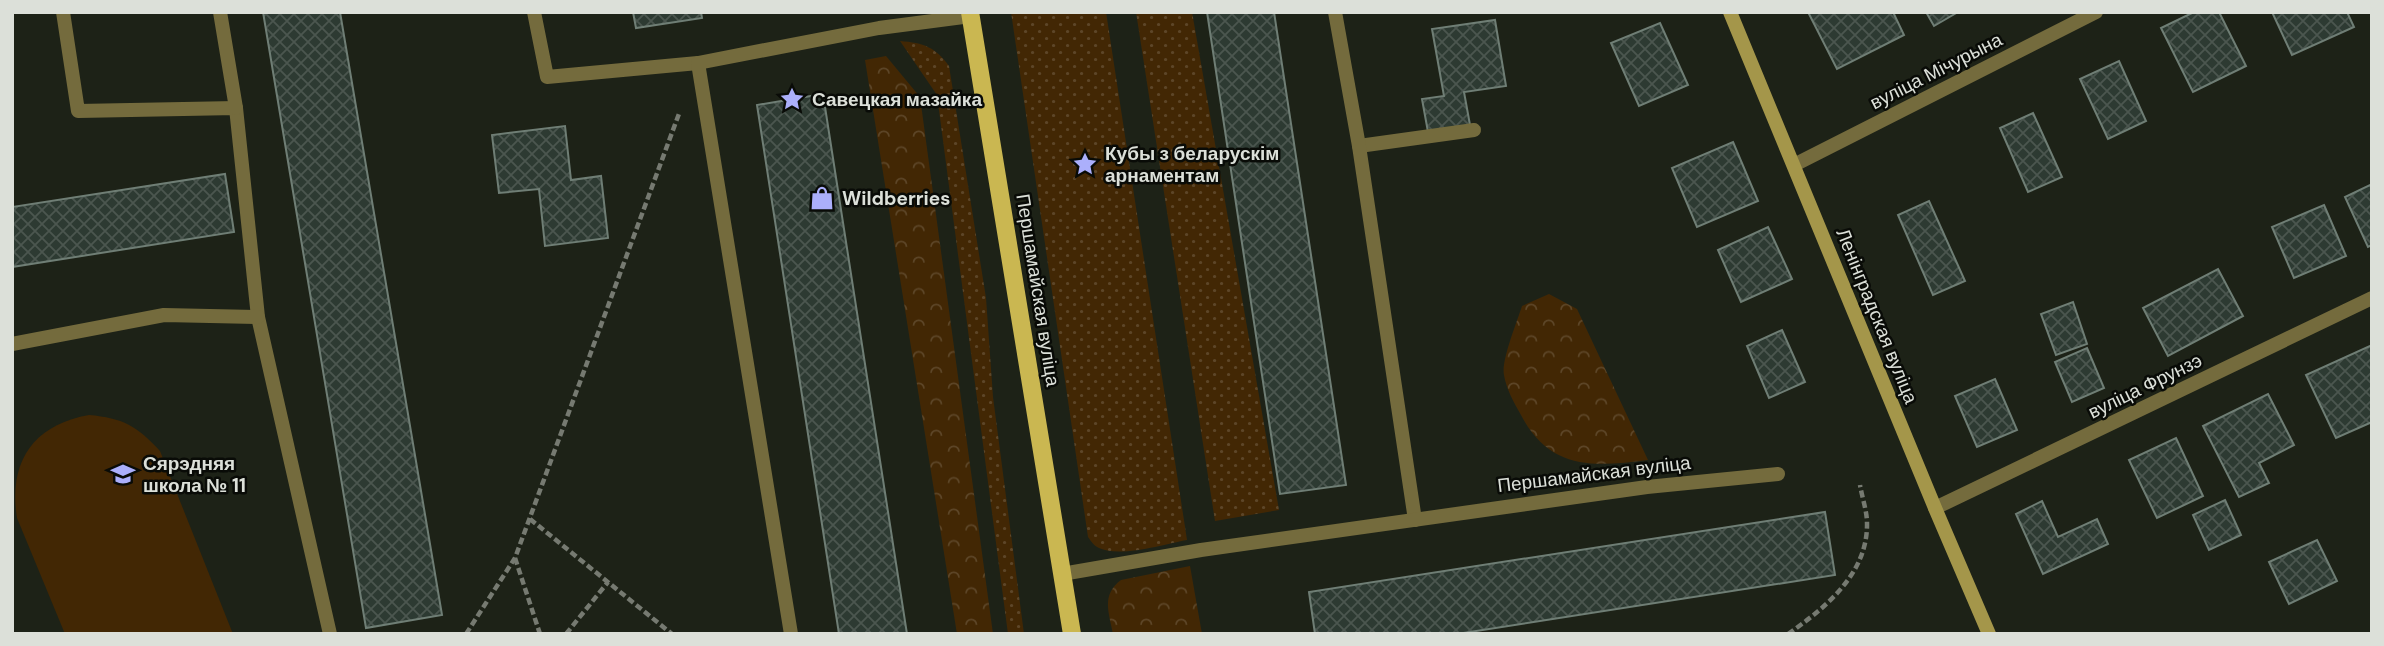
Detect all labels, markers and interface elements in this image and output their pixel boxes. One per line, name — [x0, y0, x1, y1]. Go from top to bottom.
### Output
street label: вуліца Мічурына — [1866, 27, 2007, 115]
place icon: Савецкая мазайка — [778, 85, 806, 113]
place label: Савецкая мазайка — [812, 87, 982, 112]
place label: Кубы з беларускім арнаментам — [1105, 141, 1279, 188]
place icon: Кубы з беларускім арнаментам — [1071, 150, 1099, 178]
shop icon: Wildberries — [808, 184, 836, 212]
place label: Wildberries — [842, 186, 950, 211]
street label: Першамайская вуліца — [1010, 192, 1066, 388]
street label: Ленінградская вуліца — [1830, 225, 1924, 408]
street label: вуліца Фрунзэ — [2084, 348, 2206, 424]
street label: Першамайская вуліца — [1496, 450, 1692, 498]
place label: Сярэдняя школа № 11 — [143, 451, 246, 498]
school or university icon: Сярэдняя школа № 11 — [109, 460, 137, 488]

